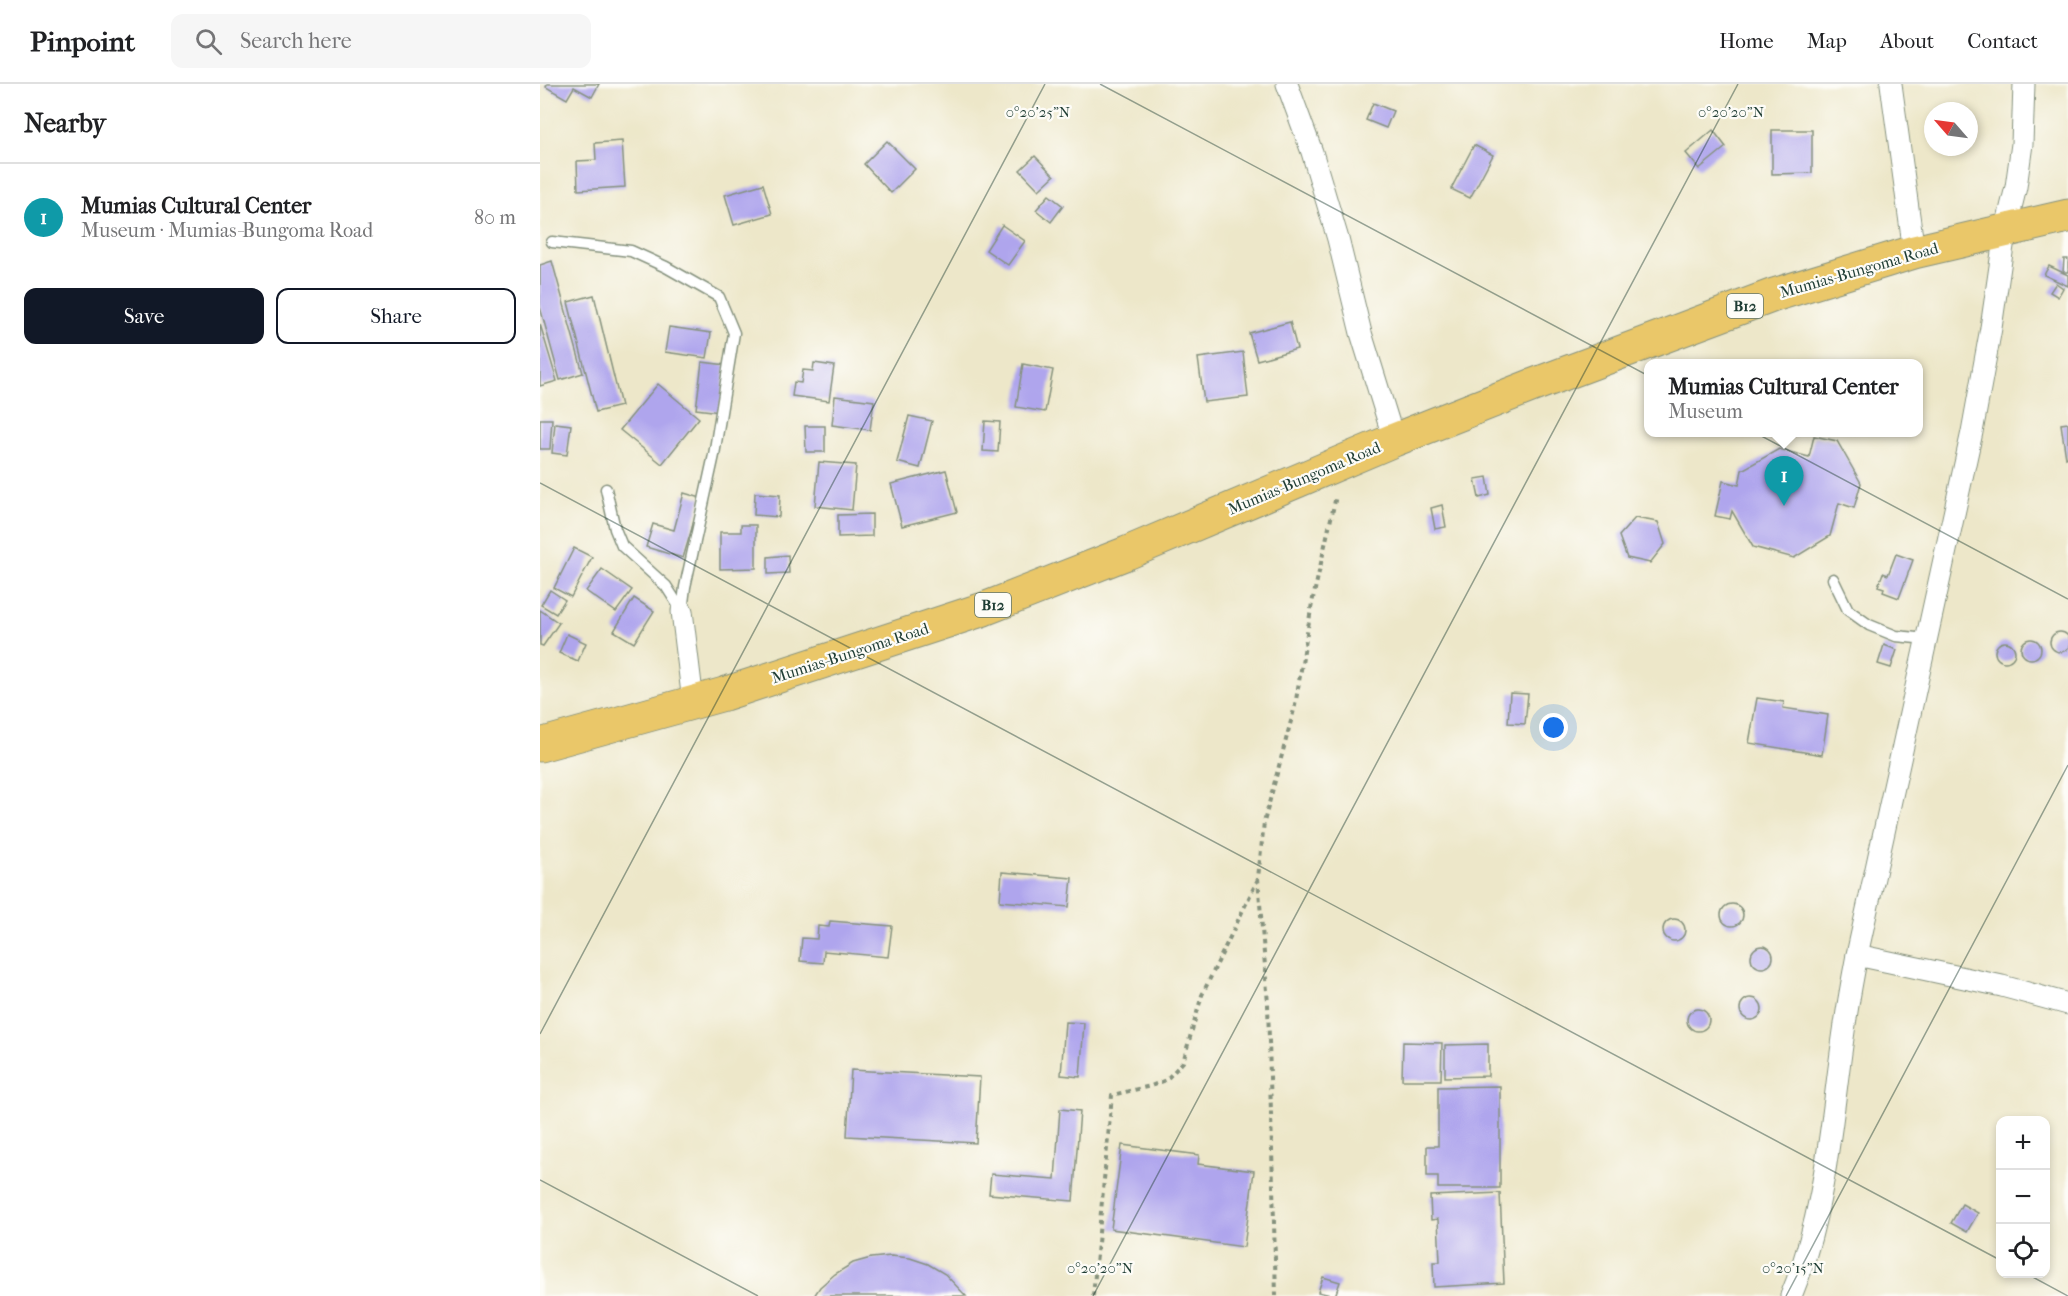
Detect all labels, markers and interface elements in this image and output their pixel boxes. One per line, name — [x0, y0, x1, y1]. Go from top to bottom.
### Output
search box — [171, 14, 591, 68]
text: Pinpoint — [30, 25, 135, 58]
icon: search — [192, 25, 225, 58]
text: Search here — [240, 28, 352, 54]
text: Home — [1719, 29, 1774, 53]
text: Map — [1807, 29, 1847, 53]
text: About — [1880, 29, 1934, 53]
text: Contact — [1967, 29, 2038, 53]
north arrow — [1924, 102, 1978, 156]
text: 0°20'25"N — [1006, 103, 1071, 121]
text: 0°20'20"N — [1698, 103, 1765, 121]
text: Nearby — [24, 108, 106, 139]
text: Mumias Cultural Center — [81, 193, 311, 219]
text: 1 — [40, 206, 47, 229]
text: 80 m — [474, 206, 516, 229]
text: Museum · Mumias-Bungoma Road — [81, 219, 373, 242]
street label: Mumias-Bungoma Road — [1778, 238, 1941, 302]
button: Save — [24, 288, 264, 344]
button: Share — [276, 288, 516, 344]
road number: B12 — [1727, 294, 1763, 318]
popup — [1644, 359, 1923, 437]
text: Mumias Cultural Center — [1668, 374, 1899, 400]
text: Museum — [1668, 400, 1743, 423]
street label: Mumias-Bungoma Road — [1225, 437, 1383, 519]
pin: 1 — [1764, 456, 1804, 506]
road number: B12 — [975, 593, 1011, 617]
street label: Mumias-Bungoma Road — [769, 619, 931, 687]
your location — [1539, 713, 1568, 742]
map controls — [1996, 1116, 2050, 1278]
button: + — [1996, 1116, 2050, 1170]
button: − — [1996, 1170, 2050, 1224]
button: locate — [1996, 1224, 2050, 1278]
text: 0°20'20"N — [1067, 1259, 1134, 1277]
text: 0°20'15"N — [1762, 1259, 1825, 1277]

